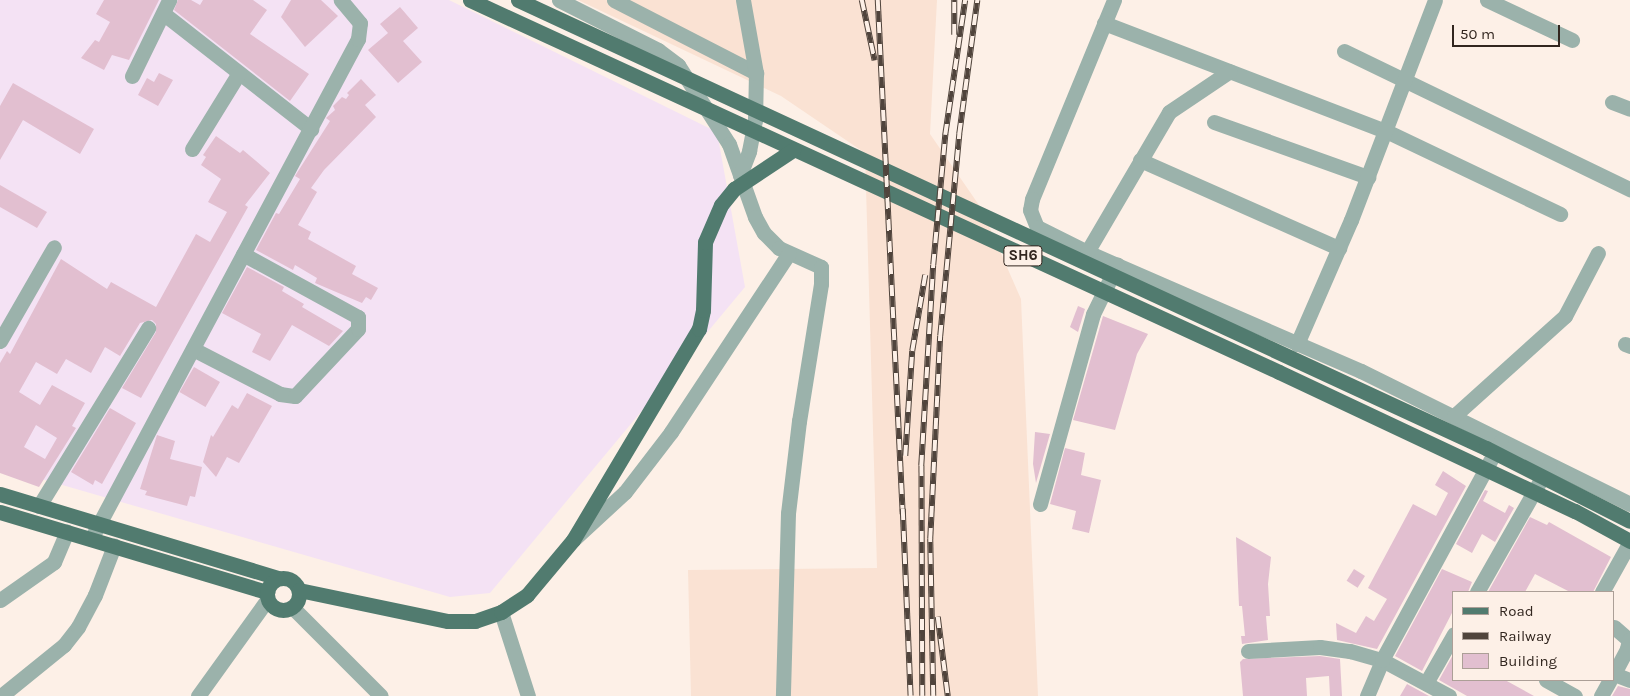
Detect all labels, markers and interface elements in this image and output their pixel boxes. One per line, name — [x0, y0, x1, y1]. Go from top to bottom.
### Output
scale bar — [1455, 15, 1562, 47]
text: 50 m — [1460, 25, 1495, 43]
road number: SH6 — [1003, 244, 1043, 268]
legend — [1452, 591, 1615, 681]
text: Road — [1499, 602, 1534, 620]
text: Railway — [1499, 627, 1551, 645]
text: Building — [1499, 652, 1557, 670]

